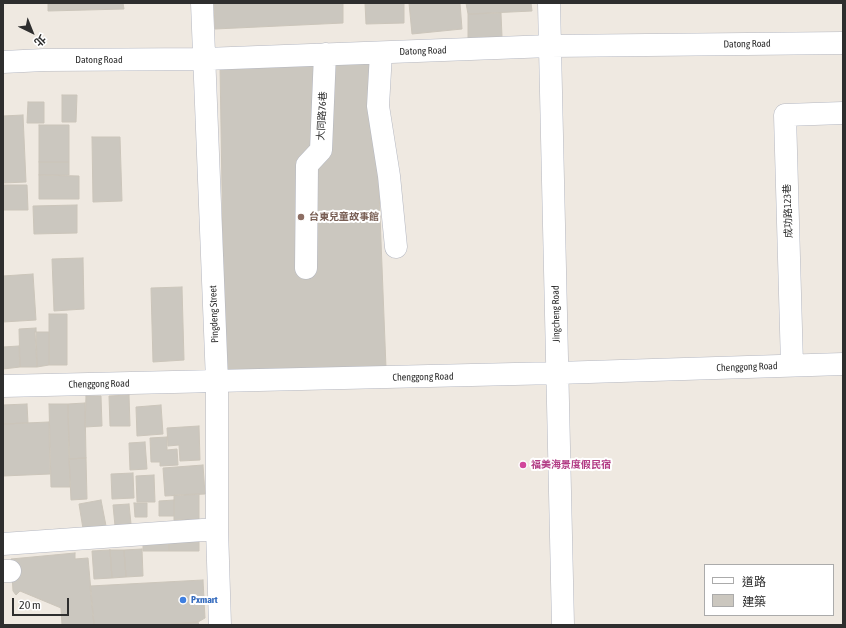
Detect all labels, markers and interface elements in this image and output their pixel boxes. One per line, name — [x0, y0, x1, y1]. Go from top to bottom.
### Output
north arrow — [12, 12, 52, 52]
text: 北 — [32, 33, 48, 49]
street label: Datong Road — [723, 38, 771, 50]
street label: Datong Road — [399, 44, 447, 58]
street label: Datong Road — [75, 54, 123, 66]
street label: 大同路76巷 — [315, 91, 329, 141]
street label: 成功路123巷 — [781, 184, 795, 238]
place label: 台東兒童故事館 — [309, 211, 379, 223]
marker: 台東兒童故事館 — [296, 212, 306, 222]
street label: Pingdeng Street — [207, 285, 221, 343]
street label: Jingcheng Road — [550, 285, 562, 343]
street label: Chenggong Road — [716, 360, 778, 374]
street label: Chenggong Road — [392, 370, 454, 384]
street label: Chenggong Road — [68, 377, 130, 391]
place label: 福美海景度假民宿 — [531, 459, 611, 471]
marker: 福美海景度假民宿 — [518, 460, 528, 470]
legend — [704, 564, 834, 616]
text: 道路 — [742, 575, 766, 589]
scale bar — [14, 590, 71, 616]
place label: Pxmart — [191, 594, 218, 606]
marker: Pxmart — [178, 595, 188, 605]
text: 建築 — [742, 595, 766, 609]
text: 20 m — [19, 598, 41, 612]

